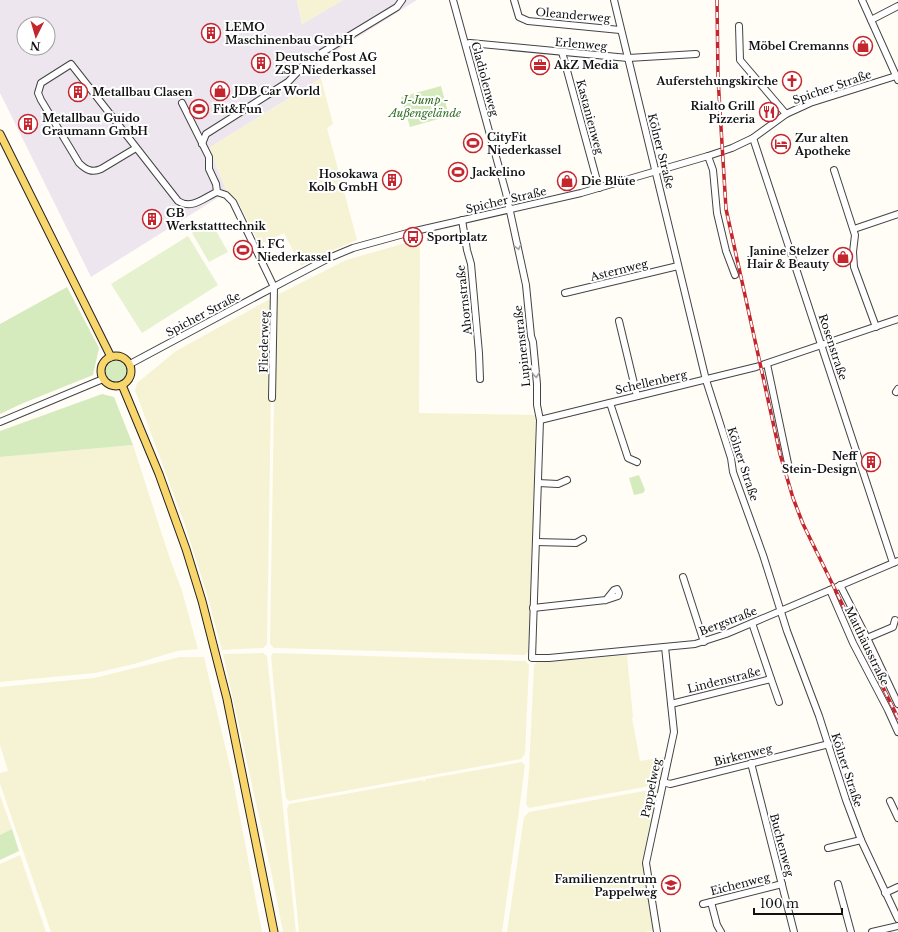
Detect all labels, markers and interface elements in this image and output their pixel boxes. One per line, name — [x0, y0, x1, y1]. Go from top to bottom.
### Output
street label: Oleanderweg — [535, 5, 611, 25]
north arrow — [16, 16, 56, 56]
place label: LEMO Maschinenbau GmbH — [225, 20, 354, 47]
building icon: LEMO Maschinenbau GmbH — [200, 22, 222, 44]
street label: Erlenweg — [554, 35, 608, 53]
shop icon: Möbel Cremanns — [852, 35, 874, 57]
text: N — [29, 38, 41, 53]
place label: Möbel Cremanns — [748, 39, 849, 53]
street label: Gladiolenweg — [468, 40, 502, 118]
place label: Deutsche Post AG ZSP Niederkassel — [275, 50, 377, 77]
building icon: Deutsche Post AG ZSP Niederkassel — [250, 52, 272, 74]
office icon: AkZ Media — [529, 54, 551, 76]
place label: AkZ Media — [553, 58, 619, 72]
street label: Spicher Straße — [791, 67, 873, 107]
church icon: Auferstehungskirche — [781, 70, 803, 92]
place label: Auferstehungskirche — [656, 74, 779, 88]
street label: Kastanienweg — [573, 78, 607, 156]
shop icon: JDB Car World — [209, 80, 231, 102]
building icon: Metallbau Clasen — [67, 81, 89, 103]
place label: JDB Car World — [232, 84, 321, 98]
place label: Metallbau Clasen — [92, 85, 192, 99]
park label: J-Jump - Außengelände — [387, 93, 461, 120]
sports icon: Fit&Fun — [188, 98, 210, 120]
place label: Rialto Grill Pizzeria — [691, 99, 756, 126]
restaurant icon: Rialto Grill Pizzeria — [758, 101, 780, 123]
place label: Fit&Fun — [213, 102, 262, 116]
place label: Metallbau Guido Graumann GmbH — [42, 111, 149, 138]
street label: Kölner Straße — [645, 112, 677, 190]
building icon: Metallbau Guido Graumann GmbH — [17, 113, 39, 135]
place label: CityFit Niederkassel — [487, 130, 561, 157]
place label: Zur alten Apotheke — [794, 131, 851, 158]
sports icon: CityFit Niederkassel — [462, 132, 484, 154]
hotel icon: Zur alten Apotheke — [770, 133, 792, 155]
sports icon: Jackelino — [447, 161, 469, 183]
place label: Jackelino — [470, 165, 525, 179]
place label: Hosokawa Kolb GmbH — [308, 167, 379, 194]
building icon: Hosokawa Kolb GmbH — [381, 169, 403, 191]
shop icon: Die Blüte — [556, 170, 578, 192]
place label: Die Blüte — [581, 174, 636, 188]
street label: Spicher Straße — [464, 184, 548, 216]
place label: GB Werkstatttechnik — [165, 206, 267, 233]
building icon: GB Werkstatttechnik — [141, 208, 163, 230]
bus stop icon: Sportplatz — [402, 226, 424, 248]
place label: Sportplatz — [427, 230, 487, 244]
place label: 1. FC Niederkassel — [257, 237, 331, 264]
sports icon: 1. FC Niederkassel — [232, 239, 254, 261]
one-way arrow — [513, 244, 521, 250]
place label: Janine Stelzer Hair & Beauty — [747, 244, 830, 271]
shop icon: Janine Stelzer Hair & Beauty — [832, 246, 854, 268]
street label: Asternweg — [588, 256, 650, 284]
street label: Ahornstraße — [453, 264, 475, 337]
street label: Spicher Straße — [163, 288, 243, 340]
street label: Lupinenstraße — [511, 304, 533, 388]
street label: Fliederweg — [256, 310, 272, 373]
street label: Rosenstraße — [816, 312, 850, 382]
street label: Schellenberg — [614, 367, 689, 397]
one-way arrow — [532, 372, 541, 379]
street label: Kölner Straße — [724, 425, 762, 503]
place label: Neff Stein-Design — [782, 449, 859, 476]
building icon: Neff Stein-Design — [860, 451, 882, 473]
street label: Bergstraße — [697, 604, 759, 638]
street label: Matthäusstraße — [842, 604, 892, 688]
street label: Lindenstraße — [686, 664, 762, 696]
street label: Kölner Straße — [828, 731, 866, 809]
street label: Birkenweg — [712, 741, 774, 769]
street label: Pappelweg — [638, 757, 664, 819]
street label: Buchenweg — [767, 812, 797, 879]
street label: Eichenweg — [709, 870, 772, 898]
place label: Familienzentrum Pappelweg — [555, 872, 657, 899]
school or university icon: Familienzentrum Pappelweg — [660, 874, 682, 896]
scale bar — [754, 890, 842, 916]
text: 100 m — [760, 896, 799, 911]

